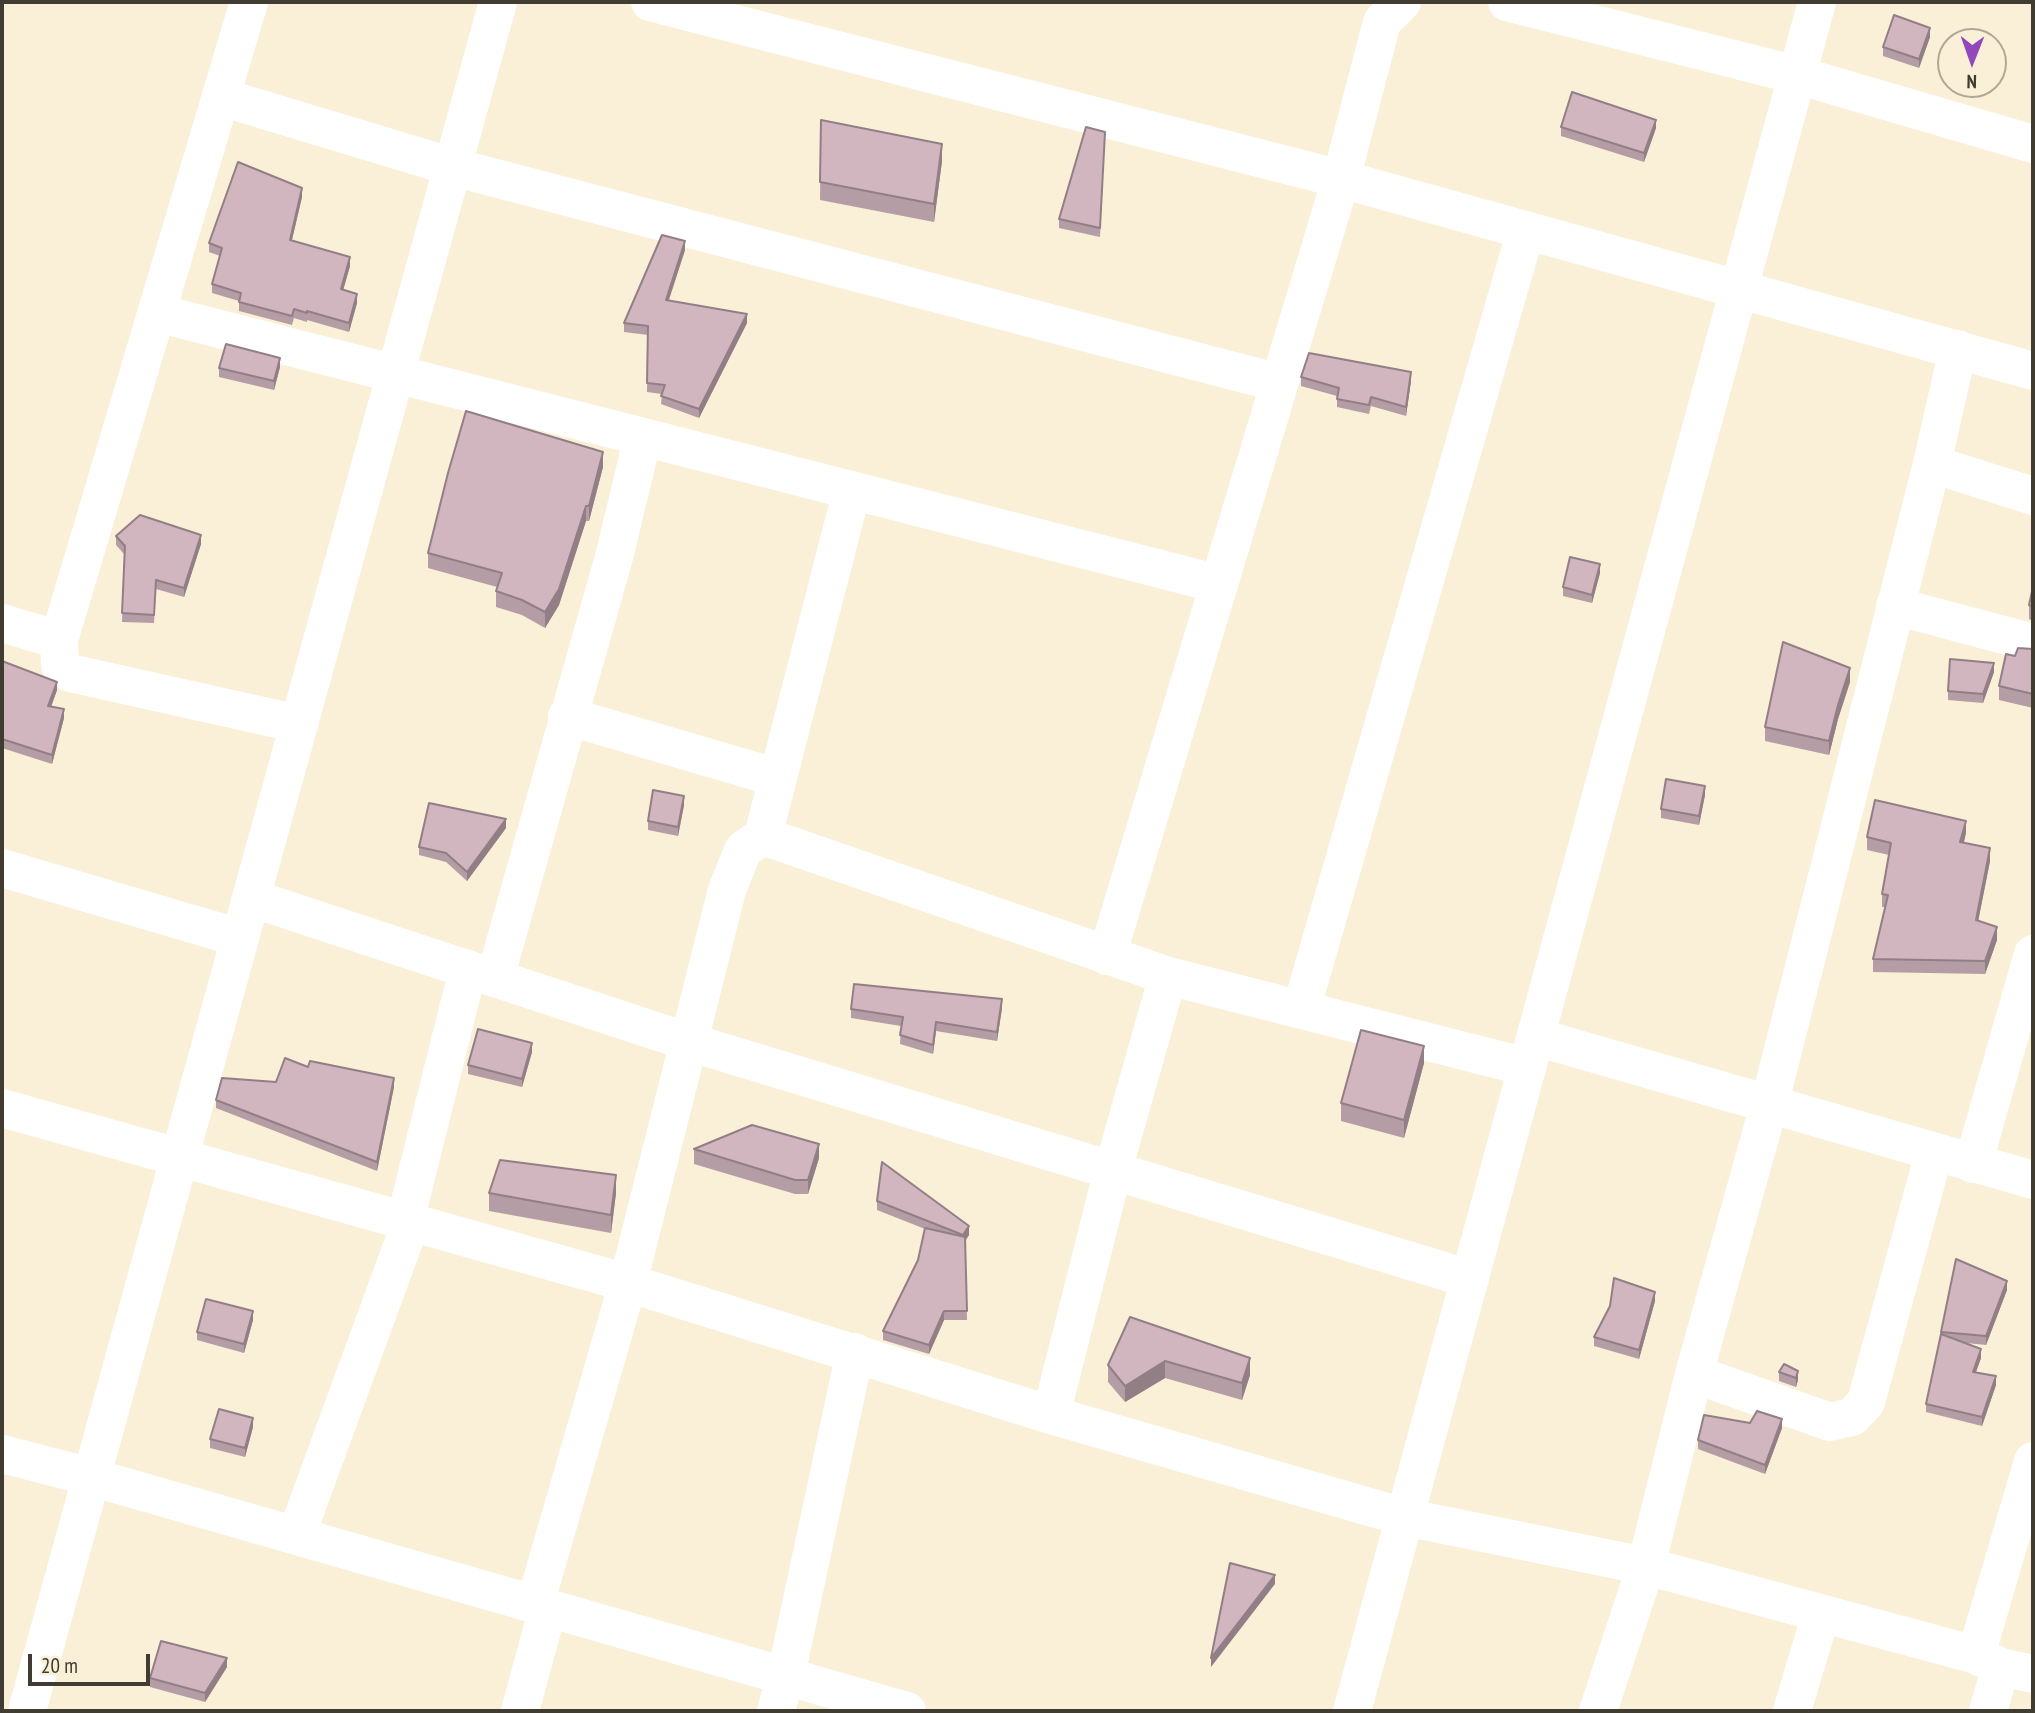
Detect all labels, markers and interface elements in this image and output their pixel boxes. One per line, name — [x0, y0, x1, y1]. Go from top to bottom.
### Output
north arrow — [1937, 28, 2007, 98]
text: N — [1966, 70, 1977, 94]
scale bar — [32, 1640, 154, 1684]
text: 20 m — [41, 1652, 78, 1679]

